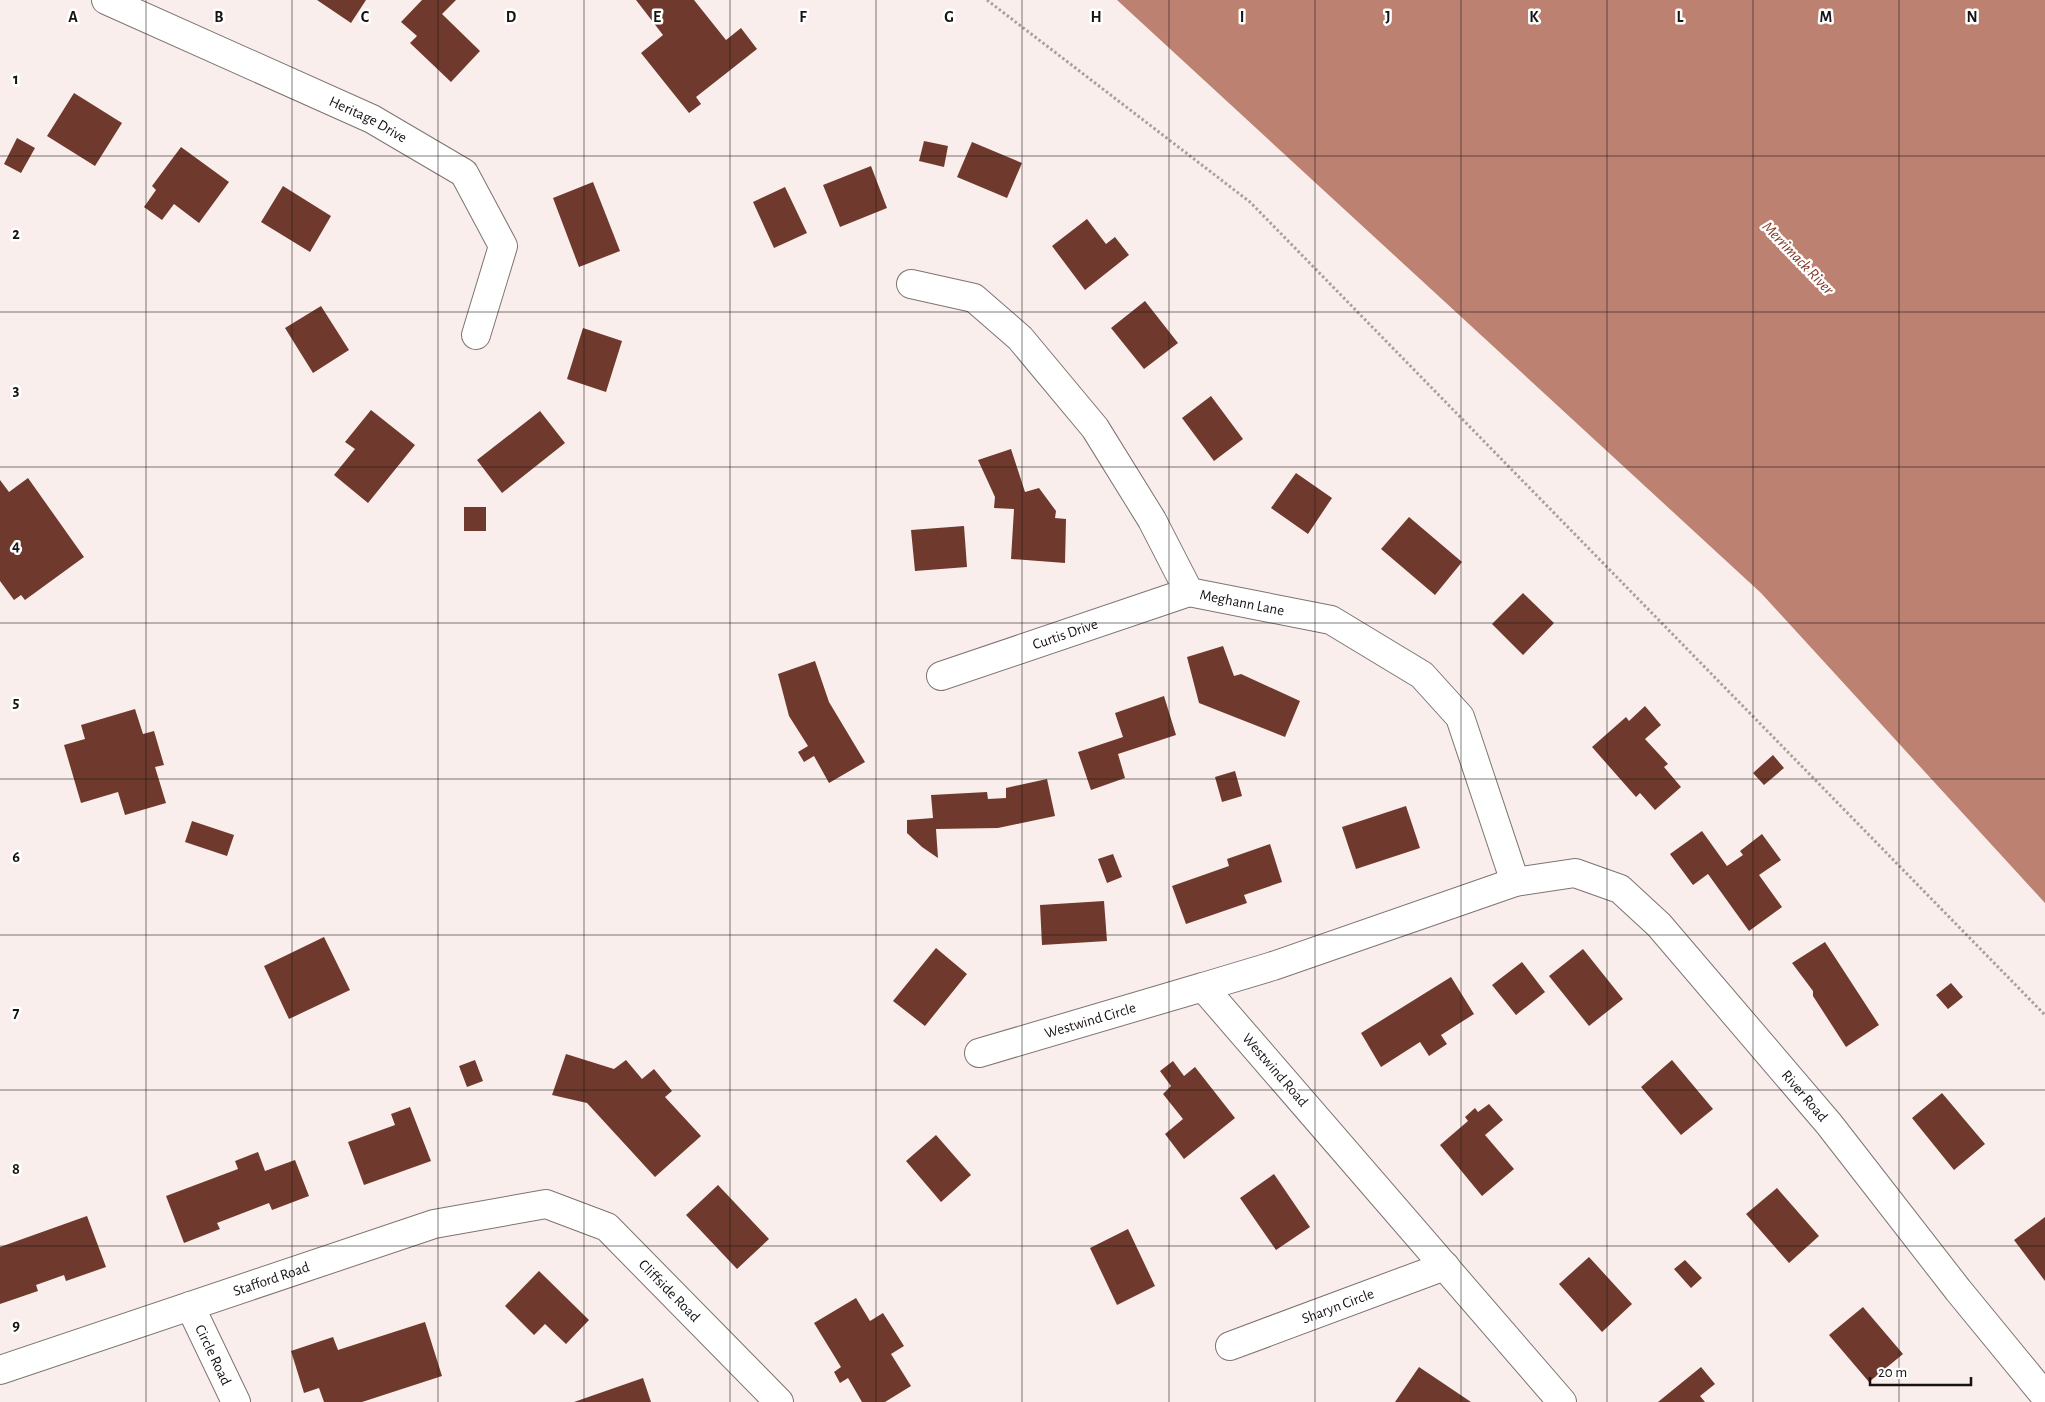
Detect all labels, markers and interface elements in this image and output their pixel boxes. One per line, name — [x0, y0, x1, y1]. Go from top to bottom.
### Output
text: A — [68, 9, 78, 25]
text: B — [214, 9, 224, 25]
text: C — [361, 9, 370, 25]
text: D — [506, 9, 517, 25]
text: E — [653, 9, 661, 25]
text: F — [799, 9, 807, 25]
text: G — [944, 9, 954, 25]
text: H — [1090, 9, 1102, 25]
text: I — [1240, 9, 1244, 25]
text: J — [1385, 9, 1391, 25]
text: K — [1529, 9, 1539, 25]
text: L — [1677, 9, 1684, 25]
text: M — [1820, 9, 1832, 25]
text: N — [1966, 9, 1978, 25]
text: 1 — [13, 71, 19, 87]
street label: Heritage Drive — [327, 93, 410, 145]
water label: Merrimack River — [1759, 218, 1837, 298]
text: 2 — [12, 226, 20, 242]
text: 3 — [13, 382, 20, 398]
text: 4 — [12, 538, 20, 554]
street label: Meghann Lane — [1199, 587, 1286, 618]
street label: Curtis Drive — [1031, 616, 1100, 652]
text: 5 — [13, 694, 20, 710]
text: 6 — [12, 849, 20, 865]
street label: Westwind Circle — [1043, 1000, 1138, 1041]
text: 7 — [13, 1005, 20, 1021]
street label: Westwind Road — [1239, 1031, 1311, 1110]
street label: River Road — [1779, 1067, 1831, 1124]
text: 8 — [12, 1161, 20, 1177]
street label: Cliffside Road — [636, 1257, 703, 1325]
street label: Stafford Road — [231, 1259, 311, 1299]
street label: Sharyn Circle — [1300, 1286, 1376, 1326]
text: 9 — [12, 1317, 20, 1333]
street label: Circle Road — [193, 1322, 234, 1387]
scale bar — [1870, 1354, 1971, 1386]
text: 20 m — [1878, 1365, 1907, 1380]

